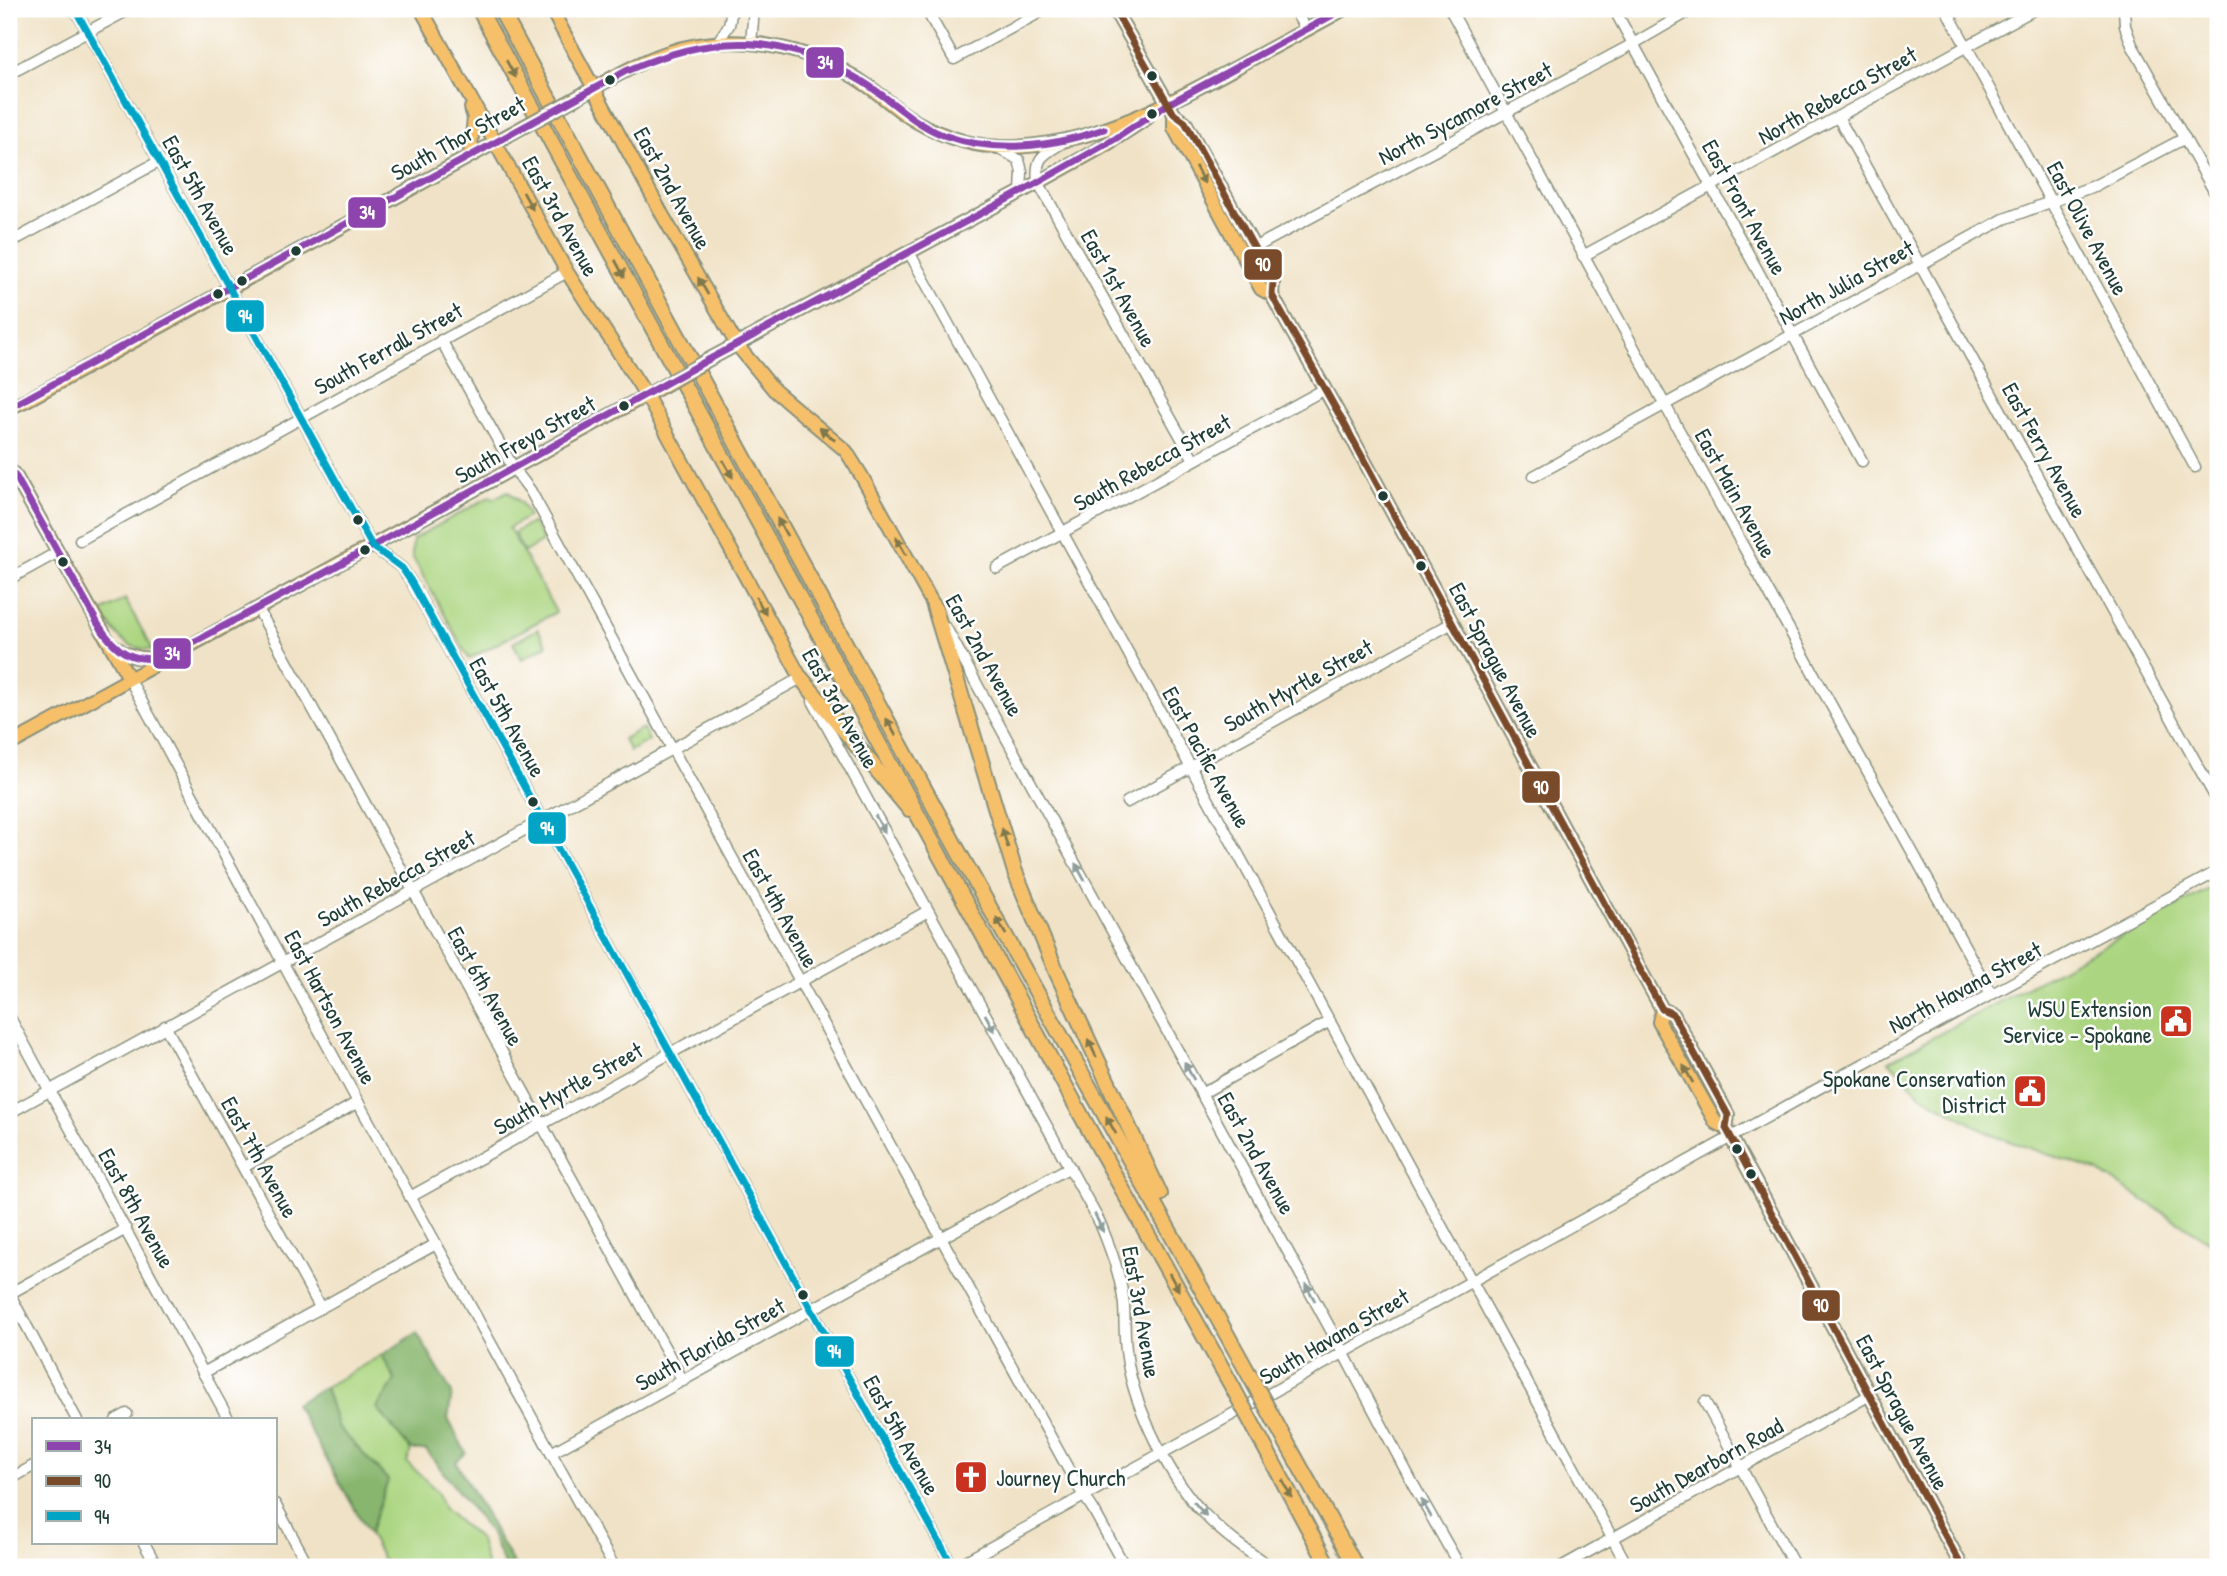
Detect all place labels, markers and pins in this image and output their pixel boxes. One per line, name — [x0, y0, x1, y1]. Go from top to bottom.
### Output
unlabelled marker — [1145, 69, 1159, 83]
unlabelled marker — [603, 73, 617, 87]
unlabelled marker — [1145, 107, 1159, 121]
unlabelled marker — [289, 244, 303, 258]
unlabelled marker — [235, 274, 249, 288]
unlabelled marker — [211, 287, 225, 301]
unlabelled marker — [617, 399, 631, 413]
unlabelled marker — [1376, 489, 1390, 503]
unlabelled marker — [351, 513, 365, 527]
unlabelled marker — [358, 543, 372, 557]
unlabelled marker — [56, 555, 70, 569]
unlabelled marker — [1414, 559, 1428, 573]
unlabelled marker — [526, 795, 540, 809]
place label: WSU Extension Service - Spokane — [2003, 993, 2152, 1050]
public building icon: WSU Extension Service - Spokane — [2157, 1002, 2195, 1040]
place label: Spokane Conservation District — [1823, 1063, 2007, 1120]
public building icon: Spokane Conservation District — [2011, 1072, 2049, 1110]
unlabelled marker — [1730, 1142, 1744, 1156]
unlabelled marker — [1744, 1167, 1758, 1181]
unlabelled marker — [796, 1288, 810, 1302]
church icon: Journey Church — [952, 1458, 990, 1496]
place label: Journey Church — [996, 1462, 1126, 1493]

